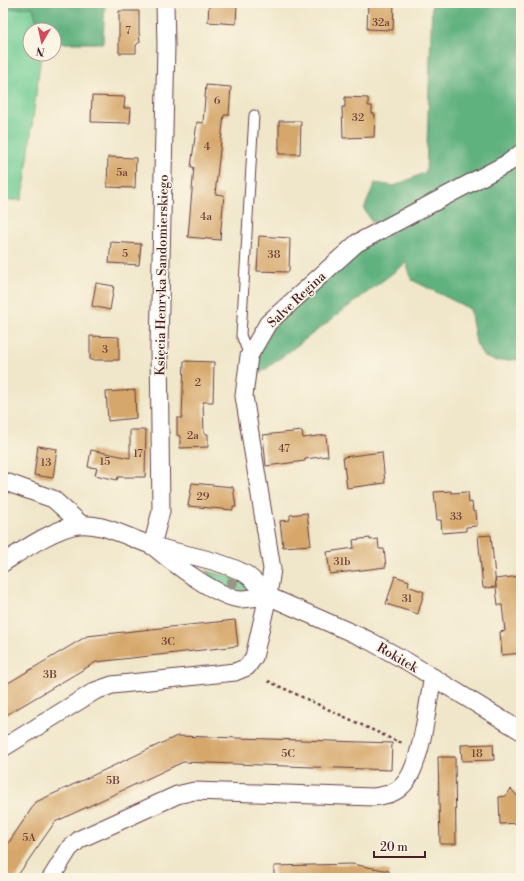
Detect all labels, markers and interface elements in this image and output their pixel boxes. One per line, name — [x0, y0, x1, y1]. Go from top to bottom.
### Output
house number: 32a — [372, 16, 390, 30]
north arrow — [22, 22, 62, 62]
house number: 7 — [125, 24, 131, 38]
text: N — [35, 43, 46, 58]
house number: 6 — [214, 94, 221, 108]
house number: 32 — [352, 111, 364, 125]
house number: 4 — [204, 140, 211, 154]
house number: 5a — [116, 166, 128, 180]
street label: Księcia Henryka Sandomierskiego — [152, 174, 172, 376]
house number: 4a — [200, 210, 212, 224]
house number: 5 — [122, 247, 128, 261]
house number: 38 — [268, 248, 281, 262]
street label: Salve Regina — [264, 268, 330, 331]
house number: 3 — [102, 343, 108, 357]
house number: 2 — [195, 376, 201, 390]
house number: 2a — [187, 429, 199, 443]
house number: 47 — [278, 442, 290, 456]
house number: 17 — [133, 447, 143, 461]
house number: 15 — [100, 455, 110, 469]
house number: 13 — [41, 456, 51, 470]
house number: 29 — [197, 490, 210, 504]
house number: 33 — [450, 510, 462, 524]
house number: 31b — [334, 555, 350, 569]
house number: 31 — [402, 592, 413, 606]
house number: 3C — [161, 635, 175, 649]
street label: Rokitek — [374, 640, 422, 677]
house number: 3B — [43, 668, 57, 682]
house number: 5C — [281, 747, 295, 761]
house number: 18 — [471, 747, 483, 761]
house number: 5B — [106, 774, 120, 788]
house number: 5A — [22, 831, 36, 845]
scale bar — [374, 833, 425, 859]
text: 20 m — [380, 840, 408, 855]

